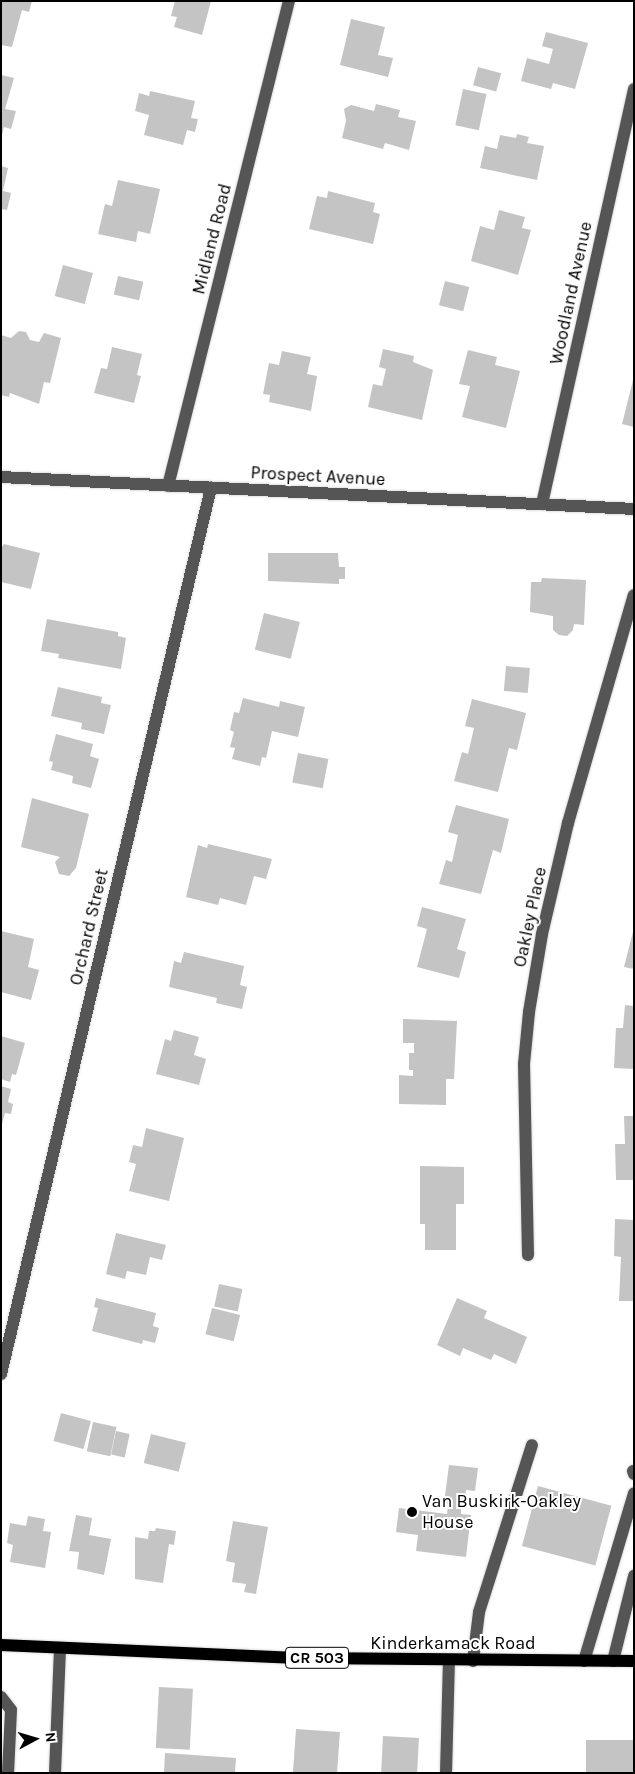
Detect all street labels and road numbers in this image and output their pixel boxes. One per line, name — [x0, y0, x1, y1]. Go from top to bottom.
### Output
street label: Midland Road — [188, 181, 236, 297]
street label: Woodland Avenue — [545, 219, 597, 367]
street label: Prospect Avenue — [250, 462, 386, 490]
street label: Oakley Place — [509, 865, 551, 969]
street label: Orchard Street — [65, 867, 113, 987]
street label: Kinderkamack Road — [370, 1632, 536, 1654]
road number: CR 503 — [284, 1645, 350, 1672]

